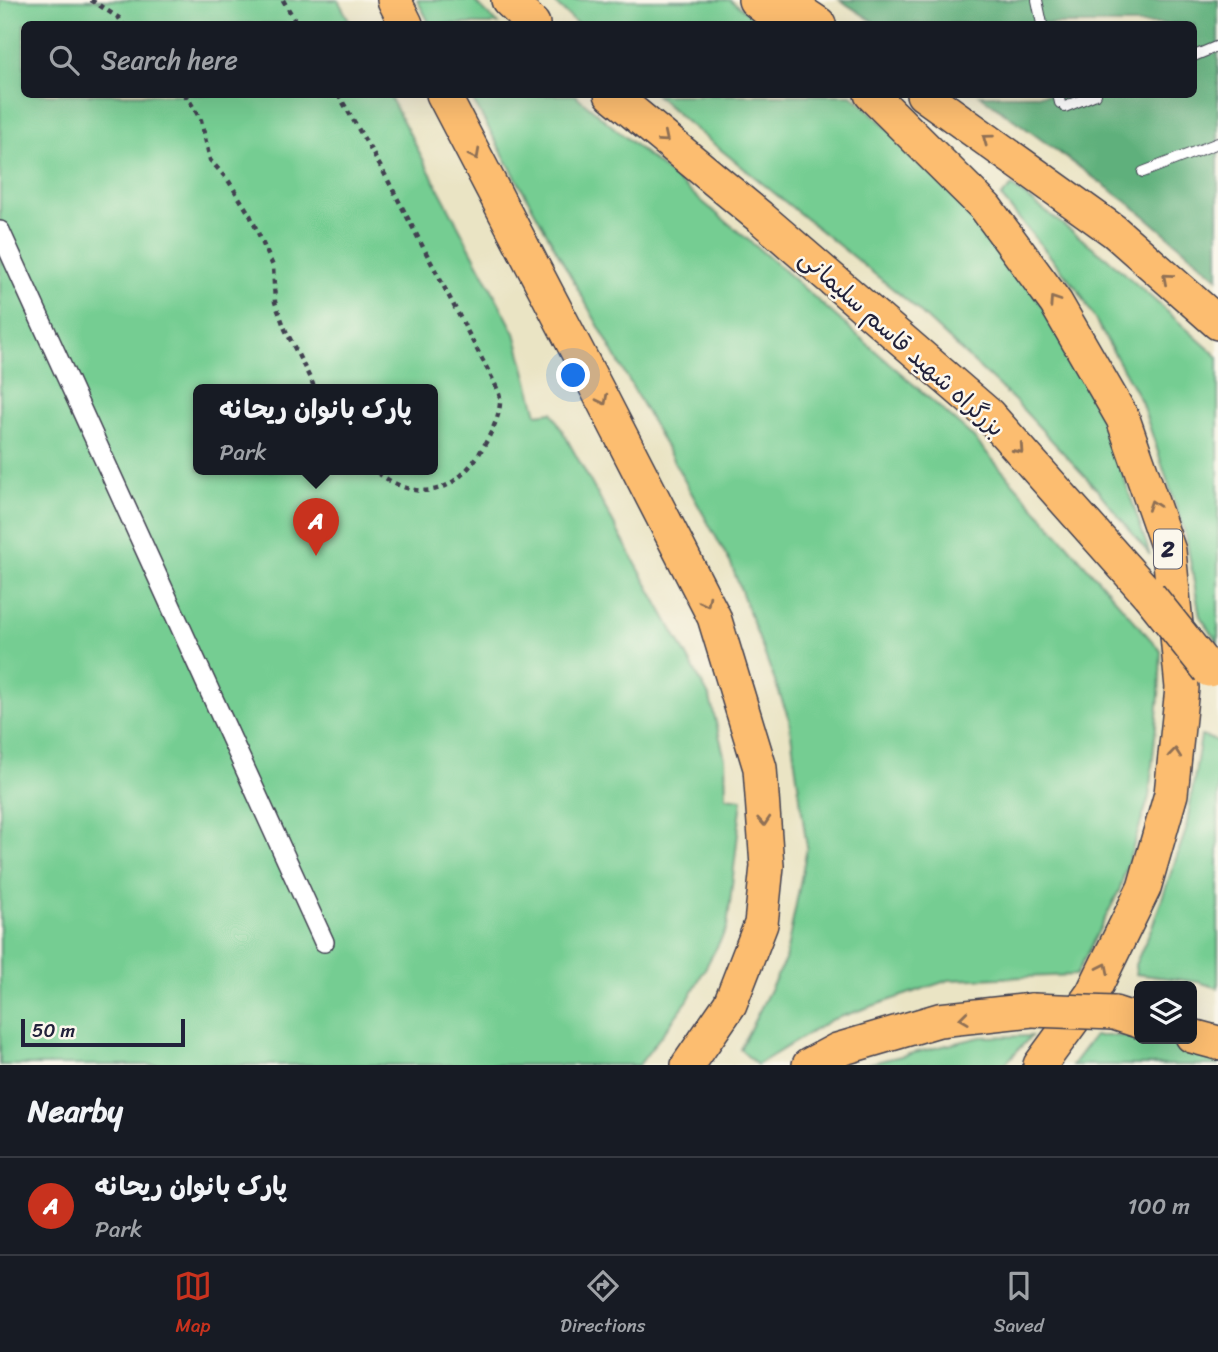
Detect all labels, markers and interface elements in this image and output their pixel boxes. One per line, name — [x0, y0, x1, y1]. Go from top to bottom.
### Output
search box — [21, 21, 1197, 98]
text: Search here — [101, 37, 238, 83]
icon: search — [45, 41, 83, 79]
one-way arrow — [655, 130, 668, 142]
one-way arrow — [982, 135, 995, 147]
one-way arrow — [466, 148, 480, 160]
street label: بزرگراه شهید قاسم سلیمانی — [789, 238, 1015, 448]
one-way arrow — [1162, 274, 1175, 286]
one-way arrow — [1049, 296, 1062, 309]
your location — [556, 358, 590, 392]
popup — [193, 384, 438, 475]
text: پارک بانوان ریحانه — [220, 386, 412, 432]
one-way arrow — [594, 393, 608, 405]
text: Park — [220, 432, 267, 473]
one-way arrow — [1011, 440, 1023, 453]
pin: A — [293, 498, 339, 556]
one-way arrow — [1147, 500, 1161, 512]
road number: 2 — [1154, 530, 1182, 568]
one-way arrow — [698, 595, 712, 608]
one-way arrow — [1167, 748, 1182, 759]
one-way arrow — [756, 816, 771, 827]
one-way arrow — [1096, 963, 1110, 975]
map controls — [1134, 981, 1197, 1044]
button: layers — [1134, 981, 1197, 1044]
one-way arrow — [958, 1010, 970, 1025]
text: 50 m — [32, 1014, 75, 1047]
scale bar — [21, 1016, 186, 1048]
text: Nearby — [28, 1084, 123, 1138]
text: پارک بانوان ریحانه — [95, 1163, 287, 1209]
text: A — [43, 1186, 59, 1227]
text: 100 m — [1127, 1186, 1190, 1227]
text: Park — [95, 1209, 142, 1250]
tab: Map — [174, 1267, 212, 1342]
tab: Directions — [560, 1267, 646, 1342]
tab: Saved — [994, 1267, 1044, 1342]

